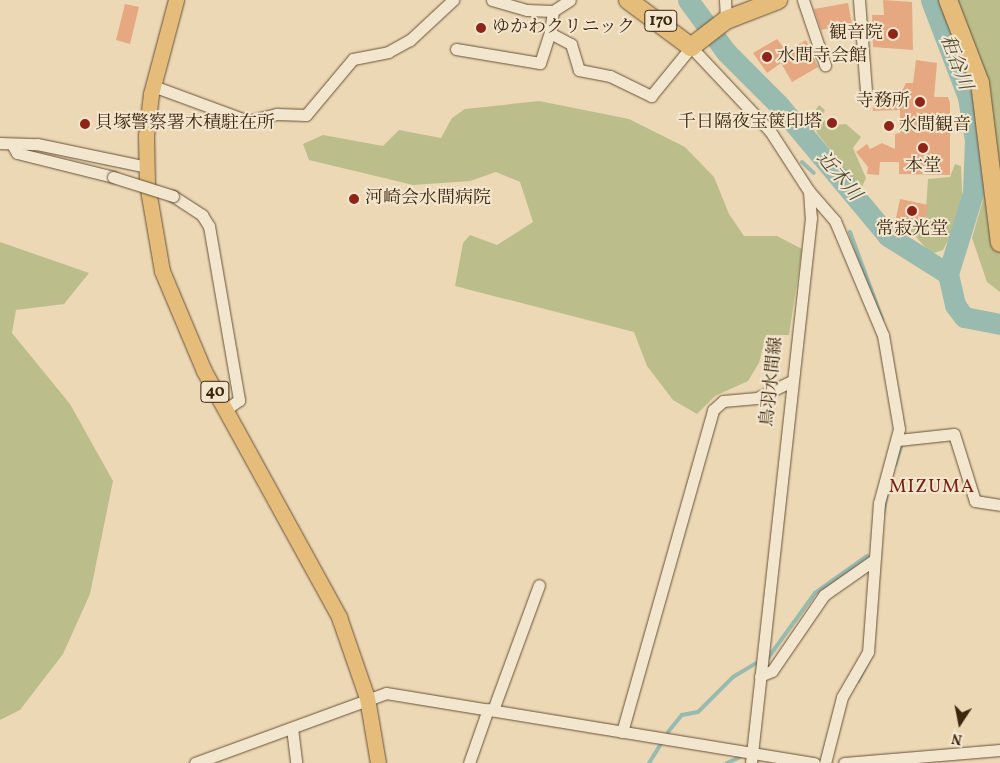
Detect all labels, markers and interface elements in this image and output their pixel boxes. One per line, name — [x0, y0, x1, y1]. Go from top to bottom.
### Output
road number: 170 — [644, 8, 678, 34]
place label: ゆかわクリニック — [492, 17, 636, 39]
marker: ゆかわクリニック — [474, 21, 488, 35]
place label: 観音院 — [829, 23, 883, 45]
marker: 観音院 — [887, 28, 899, 40]
water label: 秬谷川 — [934, 32, 976, 94]
place label: 水間寺会館 — [777, 46, 867, 68]
marker: 水間寺会館 — [761, 51, 773, 63]
place label: 寺務所 — [856, 91, 910, 113]
marker: 寺務所 — [914, 96, 926, 108]
place label: 千日隔夜宝篋印塔 — [678, 112, 822, 134]
place label: 貝塚警察署木積駐在所 — [95, 113, 275, 135]
place label: 水間観音 — [899, 115, 971, 137]
marker: 千日隔夜宝篋印塔 — [826, 117, 838, 129]
marker: 貝塚警察署木積駐在所 — [79, 118, 91, 130]
marker: 水間観音 — [883, 120, 895, 132]
marker: 本堂 — [917, 142, 929, 154]
water label: 近木川 — [811, 148, 865, 206]
place label: 本堂 — [905, 156, 941, 178]
place label: 河崎会水間病院 — [365, 188, 491, 210]
marker: 河崎会水間病院 — [347, 192, 361, 206]
marker: 常寂光堂 — [906, 205, 918, 217]
place label: 常寂光堂 — [876, 219, 948, 241]
street label: 鳥羽水間線 — [758, 336, 788, 428]
road number: 40 — [200, 378, 230, 406]
district label: MIZUMA — [888, 477, 976, 499]
north arrow — [935, 698, 985, 748]
text: N — [950, 728, 964, 749]

